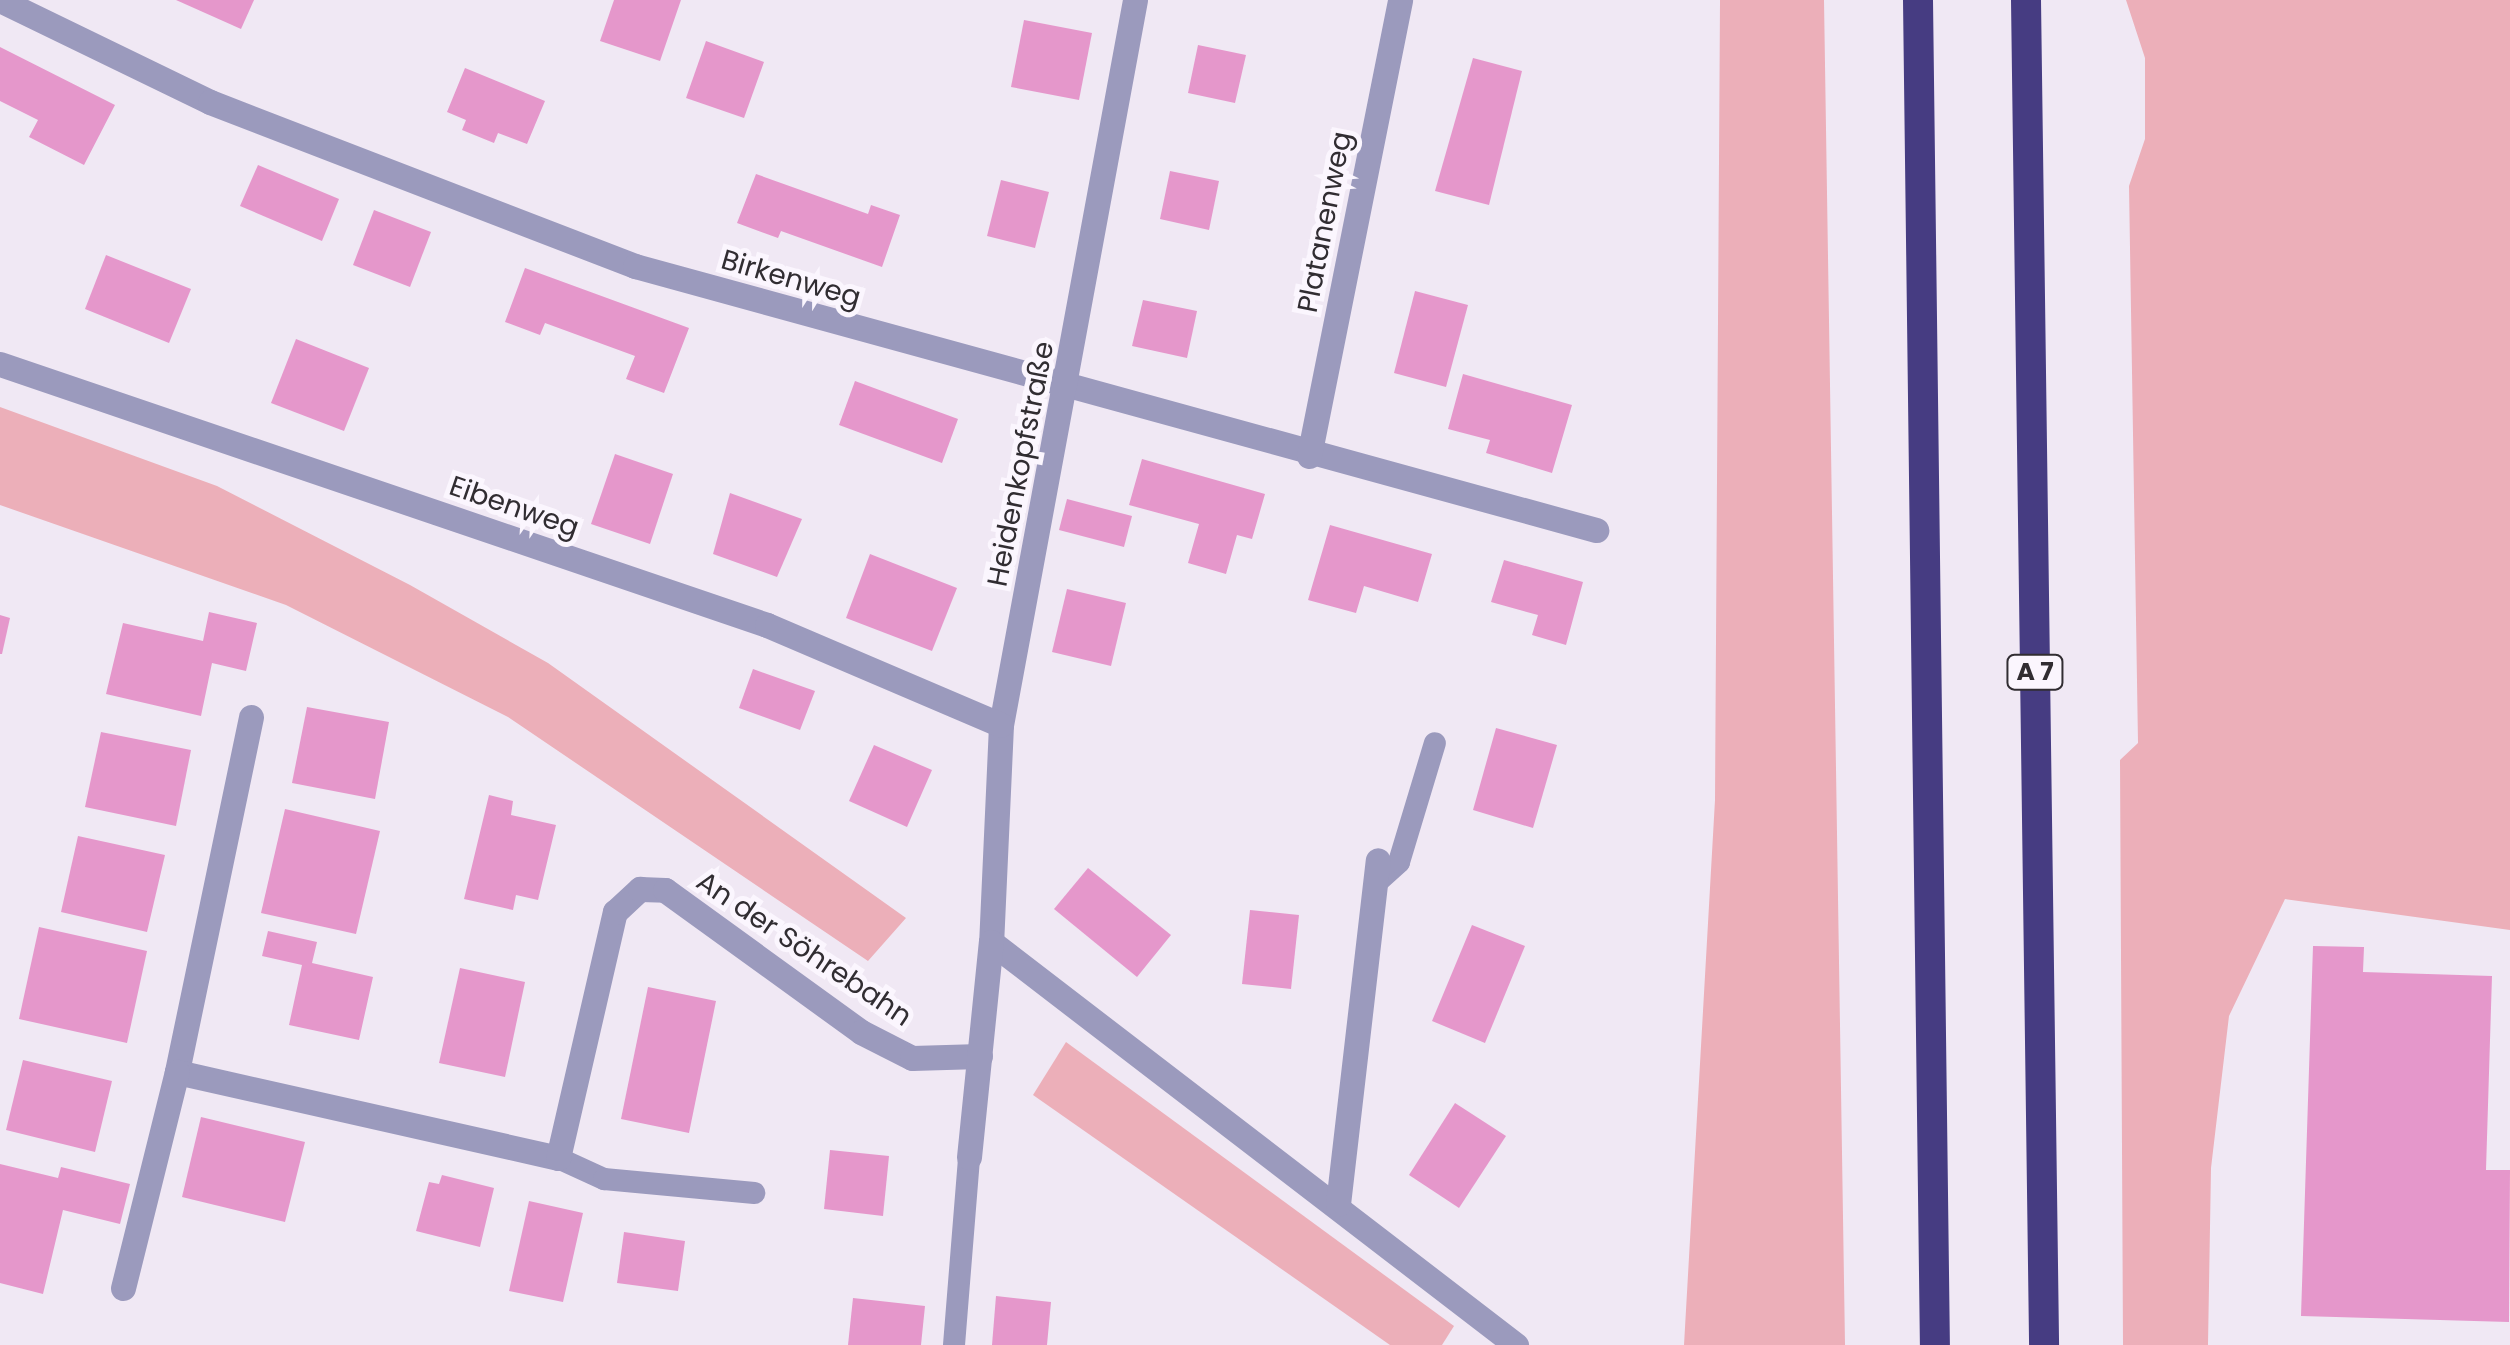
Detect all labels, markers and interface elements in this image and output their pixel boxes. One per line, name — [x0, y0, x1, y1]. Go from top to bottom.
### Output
street label: Platanenweg — [1291, 129, 1359, 315]
street label: Birkenweg — [717, 243, 865, 315]
street label: Heidenkopfstraße — [981, 339, 1061, 589]
street label: Eibenweg — [445, 469, 583, 545]
road number: A 7 — [2005, 652, 2065, 692]
street label: An der Söhrebahn — [690, 865, 918, 1033]

